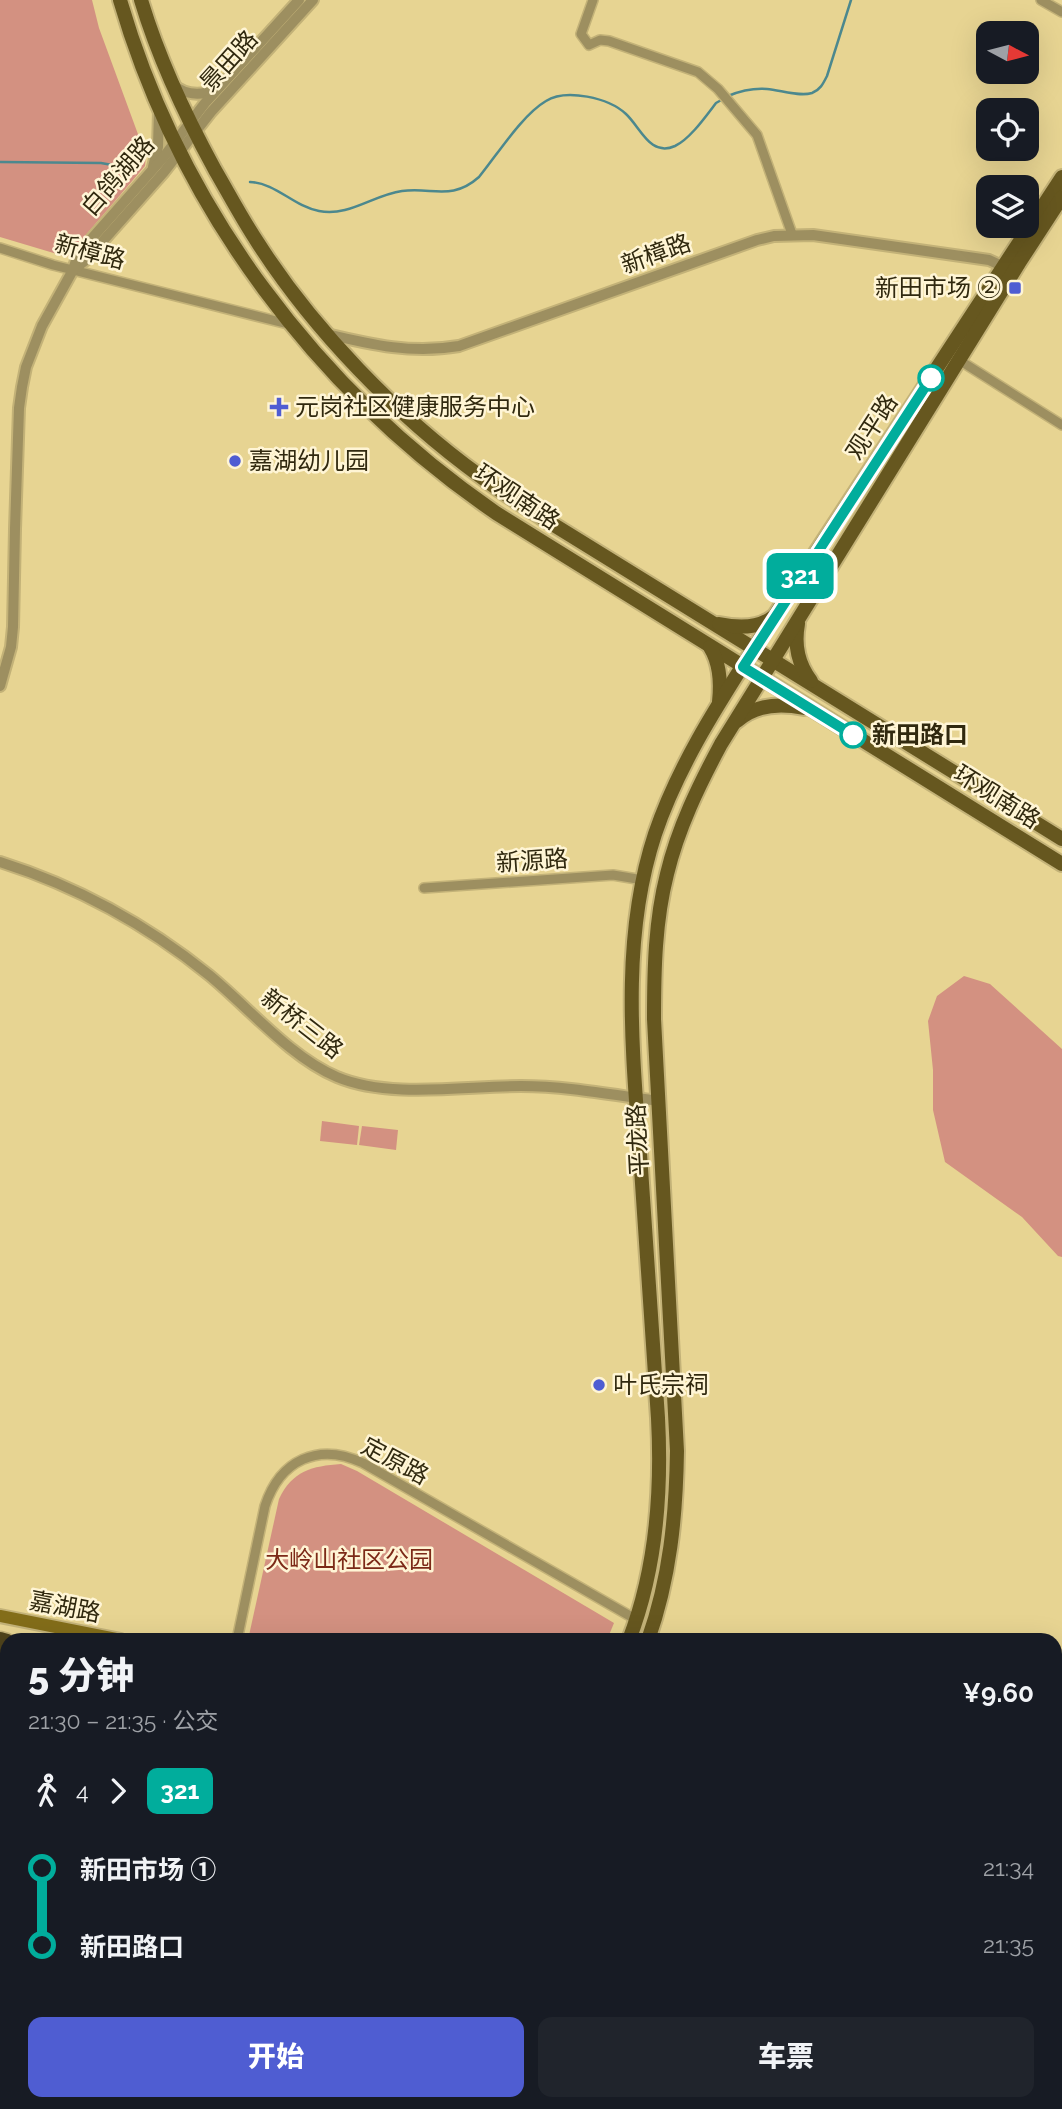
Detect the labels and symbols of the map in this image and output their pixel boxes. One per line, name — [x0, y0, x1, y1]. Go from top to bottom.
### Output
north arrow — [976, 21, 1040, 84]
street label: 景田路 — [194, 24, 263, 97]
street label: 白鸽湖路 — [75, 130, 160, 221]
street label: 新樟路 — [52, 228, 129, 275]
street label: 新樟路 — [617, 228, 695, 279]
place label: 新田市场 ② — [875, 273, 1001, 302]
marker: 新田市场 ② — [1007, 280, 1023, 296]
unlabelled marker — [918, 365, 944, 391]
street label: 观平路 — [840, 389, 903, 465]
place label: 元岗社区健康服务中心 — [295, 392, 535, 421]
marker: 元岗社区健康服务中心 — [269, 397, 289, 417]
place label: 嘉湖幼儿园 — [249, 446, 369, 475]
marker: 嘉湖幼儿园 — [227, 453, 243, 469]
street label: 环观南路 — [469, 458, 565, 535]
line badge: 321 — [760, 553, 840, 599]
place label: 新田路口 — [872, 720, 968, 749]
marker: 新田路口 — [840, 722, 866, 748]
street label: 环观南路 — [949, 759, 1046, 834]
street label: 新源路 — [495, 844, 569, 877]
street label: 新桥三路 — [256, 983, 349, 1065]
street label: 平龙路 — [621, 1103, 654, 1177]
place label: 叶氏宗祠 — [613, 1370, 709, 1399]
marker: 叶氏宗祠 — [591, 1377, 607, 1393]
street label: 定原路 — [357, 1431, 434, 1490]
park label: 大岭山社区公园 — [265, 1545, 433, 1574]
street label: 嘉湖路 — [27, 1585, 103, 1628]

